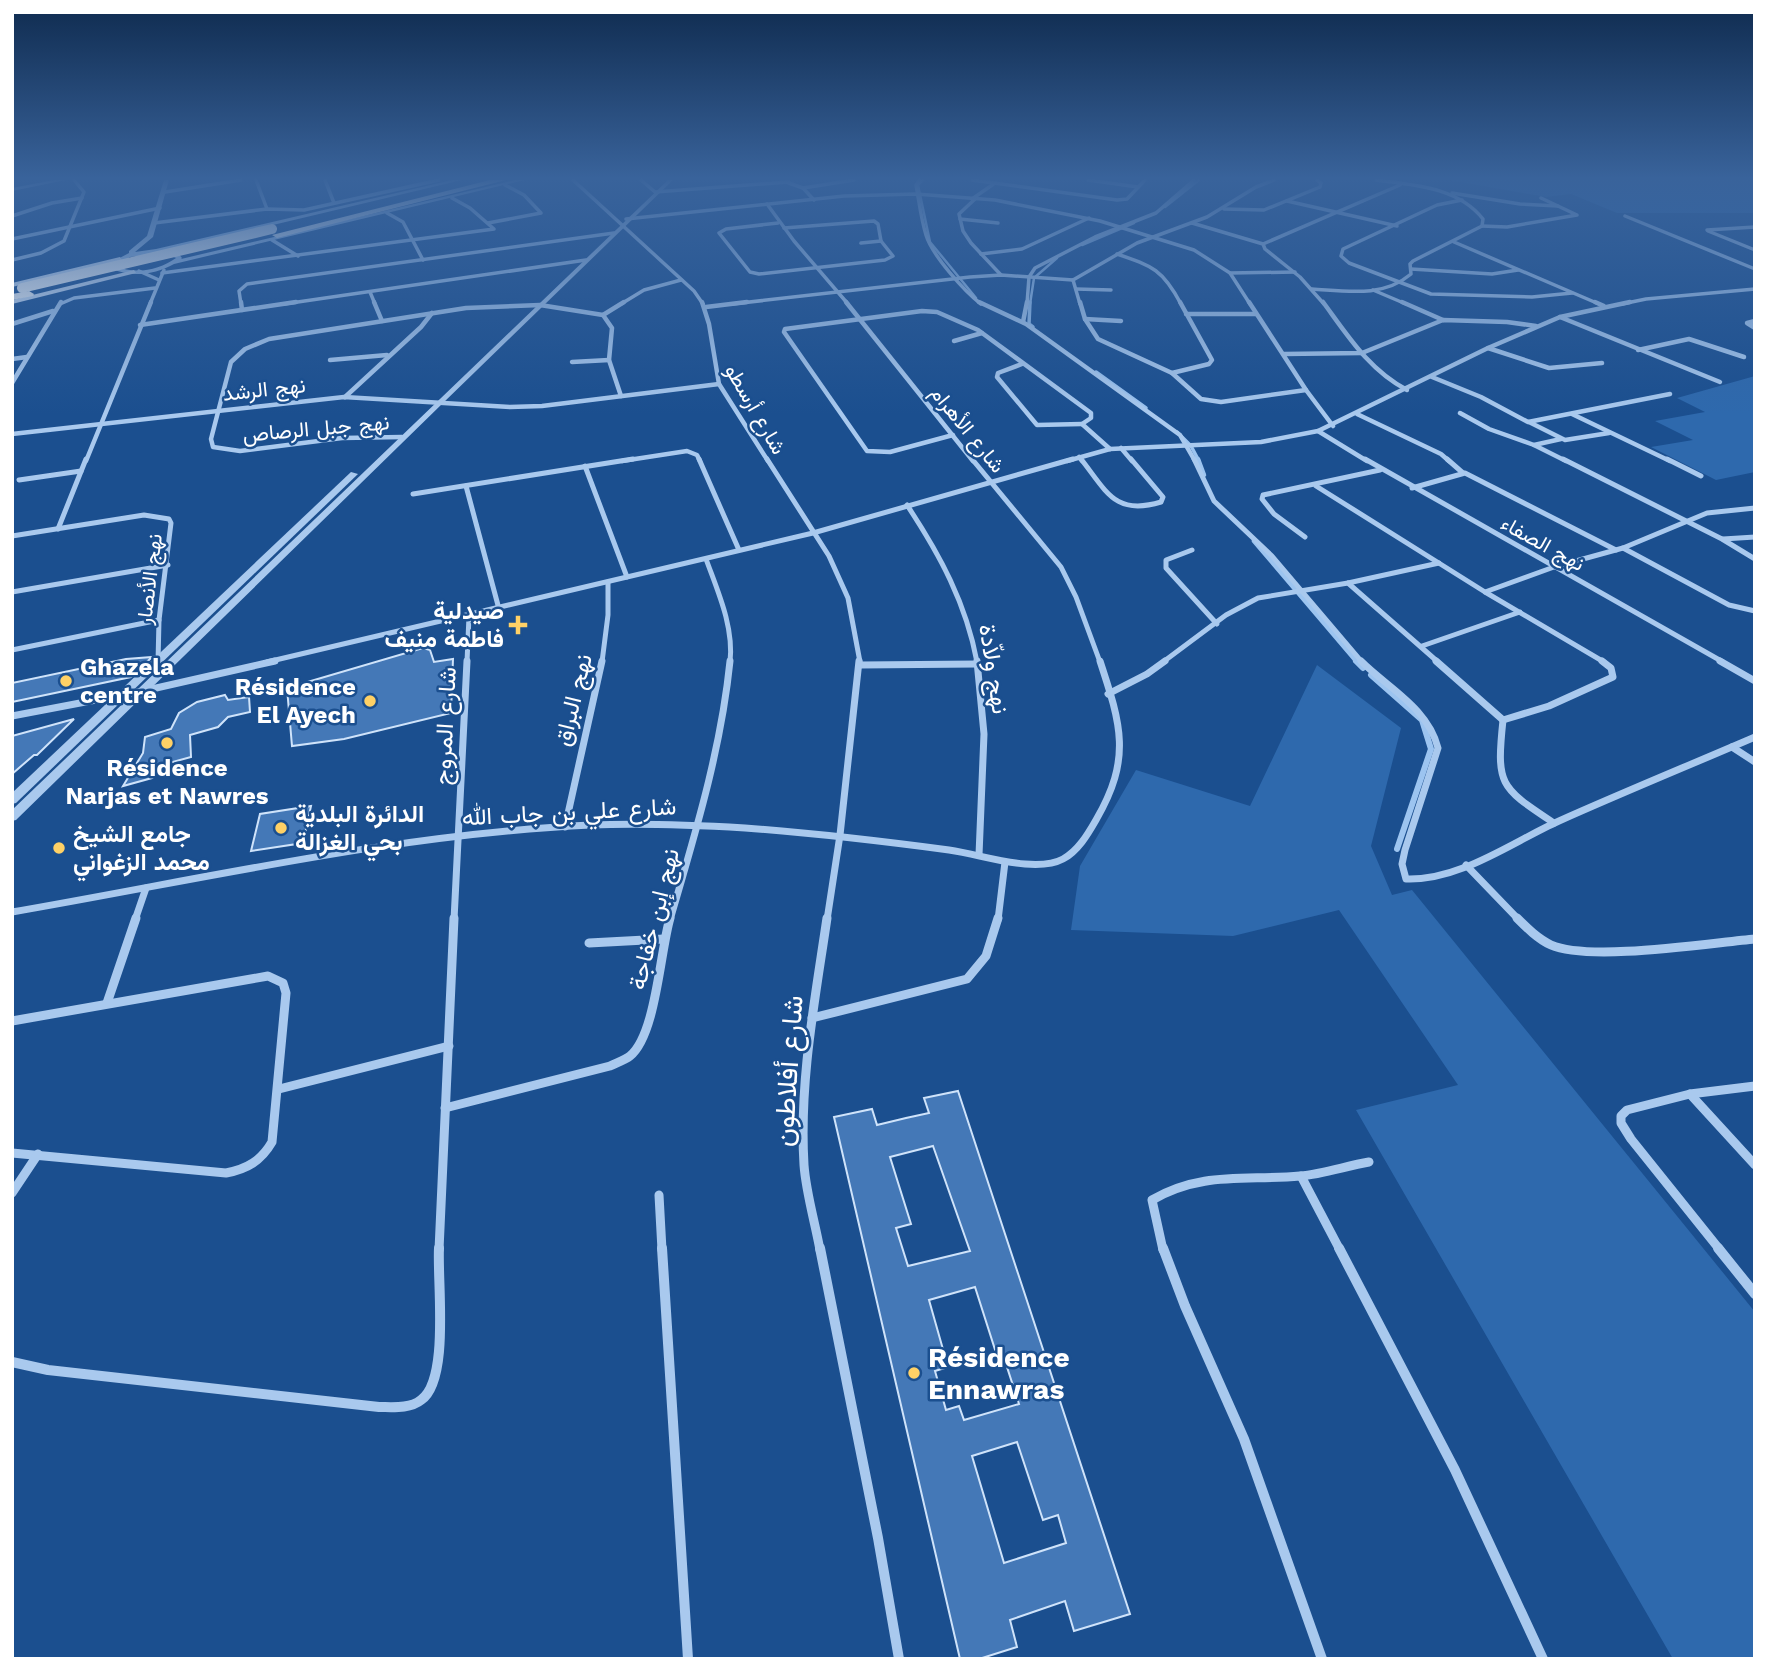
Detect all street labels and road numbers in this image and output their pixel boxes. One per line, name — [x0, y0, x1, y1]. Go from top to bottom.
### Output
street label: شارع أرسطو — [718, 359, 792, 460]
street label: نهج الرشد — [221, 372, 307, 408]
street label: شارع الأهرام — [924, 380, 1011, 479]
street label: نهج جبل الرصاص — [242, 409, 391, 449]
street label: نهج الصفاء — [1496, 510, 1589, 578]
street label: نهج الأنصار — [131, 532, 169, 627]
street label: نهج ولاّدة — [970, 622, 1015, 716]
street label: نهج البراق — [548, 651, 601, 750]
street label: شارع المروج — [428, 666, 464, 786]
street label: شارع علي بن جاب الله — [461, 792, 677, 837]
street label: نهج إبن خفاجة — [623, 846, 688, 993]
street label: شارع أفلاطون — [766, 994, 812, 1148]

